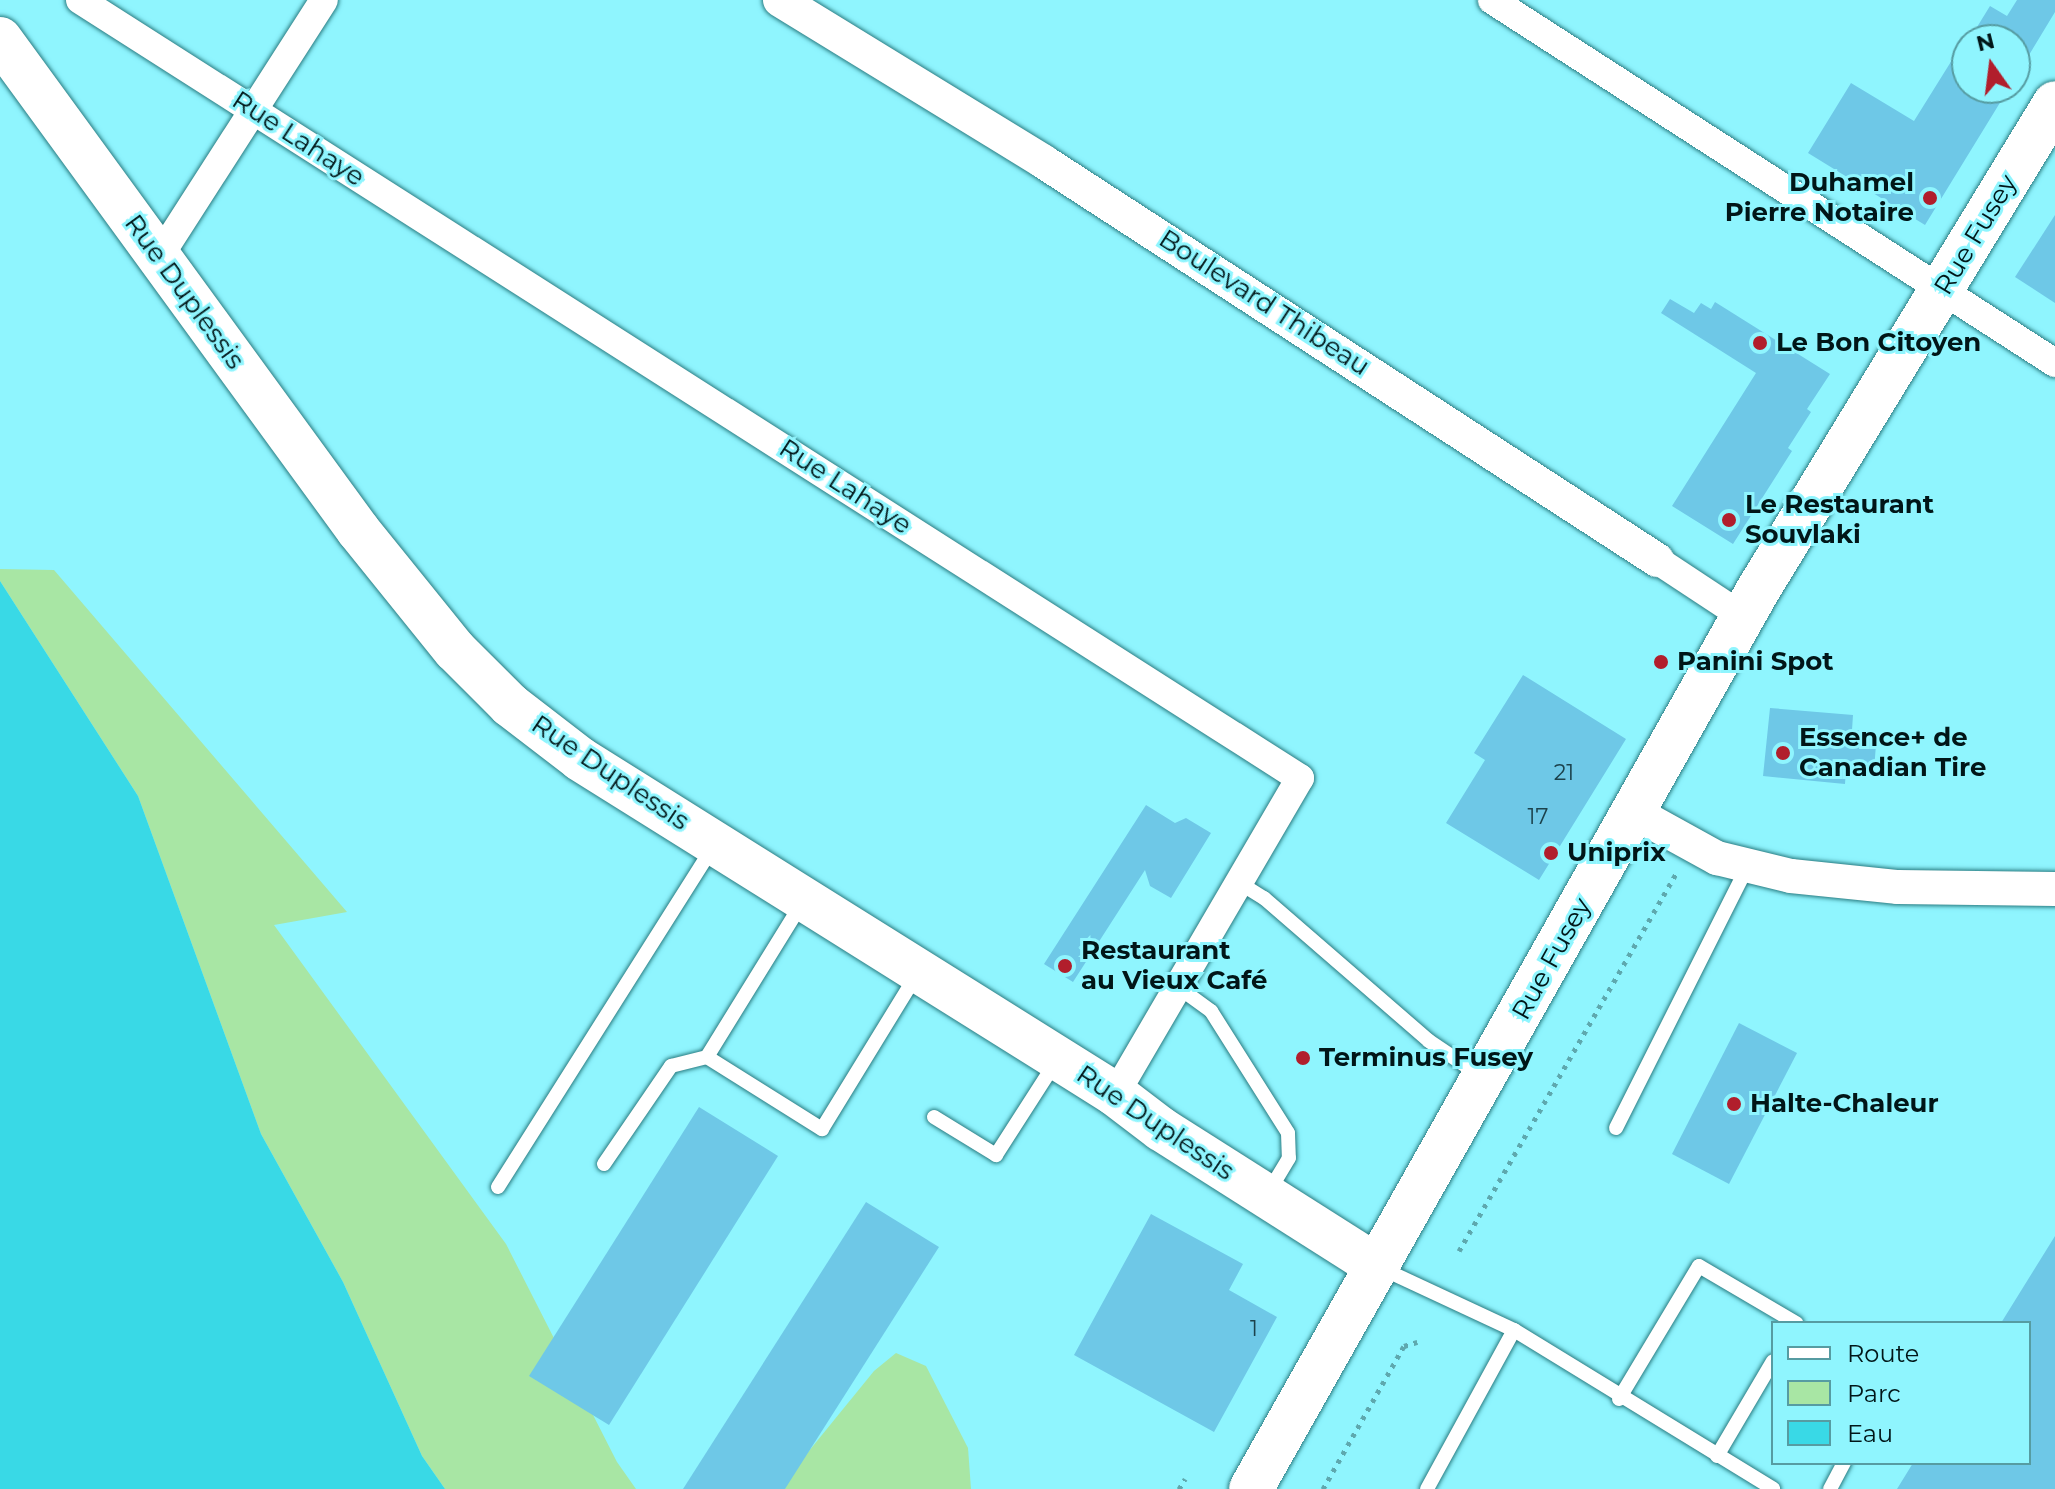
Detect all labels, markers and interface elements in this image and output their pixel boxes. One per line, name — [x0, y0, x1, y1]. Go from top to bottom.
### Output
north arrow — [1951, 24, 2031, 104]
text: N — [1974, 27, 1997, 57]
street label: Rue Lahaye — [226, 85, 370, 193]
place label: Duhamel Pierre Notaire — [1725, 167, 1914, 228]
street label: Rue Fusey — [1928, 169, 2024, 301]
marker: Duhamel Pierre Notaire — [1921, 189, 1939, 207]
street label: Rue Duplessis — [118, 209, 250, 375]
street label: Boulevard Thibeau — [1153, 223, 1375, 383]
place label: Le Bon Citoyen — [1776, 327, 1981, 359]
marker: Le Bon Citoyen — [1751, 334, 1769, 352]
street label: Rue Lahaye — [773, 433, 917, 541]
place label: Le Restaurant Souvlaki — [1745, 489, 1934, 550]
marker: Le Restaurant Souvlaki — [1720, 511, 1738, 529]
place label: Panini Spot — [1677, 646, 1833, 678]
marker: Panini Spot — [1652, 653, 1670, 671]
street label: Rue Duplessis — [525, 709, 695, 837]
place label: Essence+ de Canadian Tire — [1799, 722, 1986, 784]
marker: Essence+ de Canadian Tire — [1774, 744, 1792, 762]
house number: 21 — [1554, 760, 1574, 786]
house number: 17 — [1528, 804, 1548, 830]
place label: Uniprix — [1567, 837, 1666, 869]
marker: Uniprix — [1542, 844, 1560, 862]
street label: Rue Fusey — [1506, 893, 1598, 1025]
place label: Restaurant au Vieux Café — [1081, 935, 1268, 996]
marker: Restaurant au Vieux Café — [1056, 957, 1074, 975]
place label: Terminus Fusey — [1319, 1042, 1533, 1074]
marker: Terminus Fusey — [1294, 1049, 1312, 1067]
street label: Rue Duplessis — [1070, 1059, 1240, 1187]
place label: Halte-Chaleur — [1750, 1088, 1939, 1120]
marker: Halte-Chaleur — [1725, 1095, 1743, 1113]
house number: 1 — [1250, 1316, 1258, 1342]
legend — [1771, 1321, 2031, 1465]
text: Route — [1847, 1339, 1919, 1368]
text: Parc — [1847, 1379, 1901, 1408]
text: Eau — [1847, 1419, 1893, 1448]

